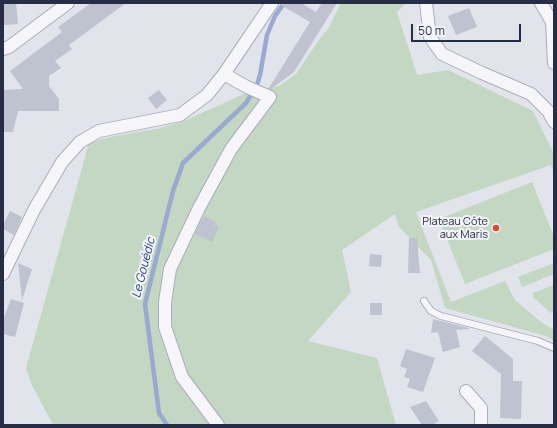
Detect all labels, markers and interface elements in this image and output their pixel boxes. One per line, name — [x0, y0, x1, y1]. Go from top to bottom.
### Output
scale bar — [413, 16, 523, 42]
text: 50 m — [418, 22, 445, 39]
place label: Plateau Côte aux Maris — [422, 215, 488, 241]
marker: Plateau Côte aux Maris — [491, 223, 501, 233]
water label: Le Gouédic — [130, 236, 158, 300]

